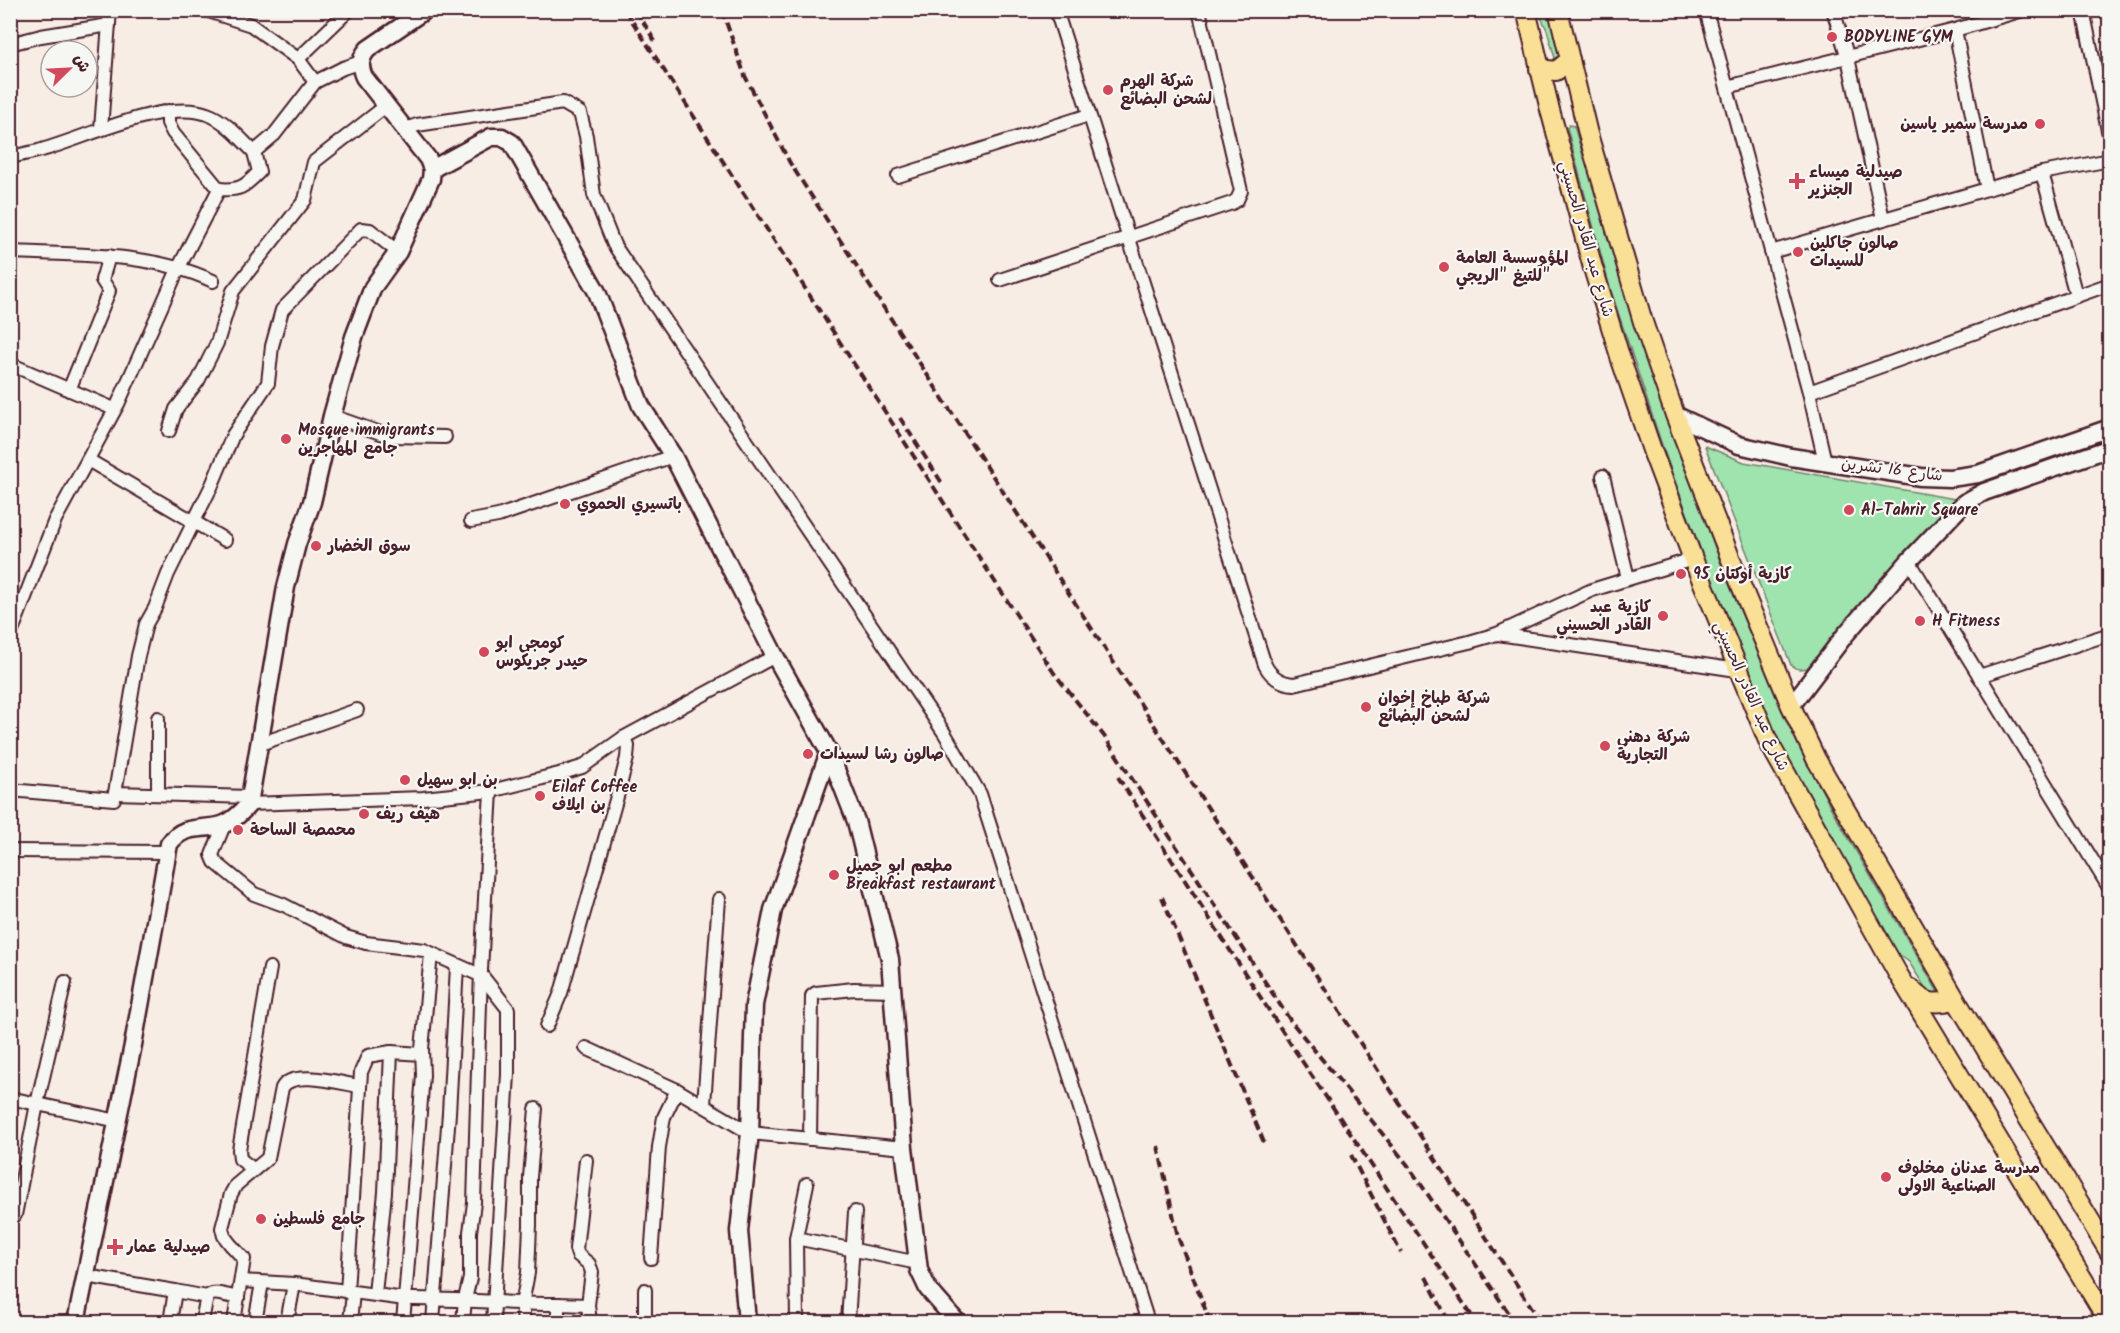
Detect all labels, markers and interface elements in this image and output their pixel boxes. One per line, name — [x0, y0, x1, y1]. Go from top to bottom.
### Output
place label: BODYLINE GYM — [1844, 25, 1954, 50]
marker: BODYLINE GYM — [1825, 30, 1839, 44]
north arrow — [39, 39, 99, 99]
text: ش — [66, 50, 96, 77]
place label: شركة الهرم لشحن البضائع — [1120, 69, 1212, 112]
marker: شركة الهرم لشحن البضائع — [1101, 83, 1115, 97]
place label: مدرسة سمير ياسين — [1900, 112, 2028, 137]
marker: مدرسة سمير ياسين — [2033, 117, 2047, 131]
street label: شارع عبد القادر الحسيني — [1551, 158, 1620, 320]
place label: صيدلية ميساء الجنزير — [1807, 160, 1903, 203]
marker: صيدلية ميساء الجنزير — [1790, 174, 1804, 188]
place label: صالون جاكلين للسيدات — [1810, 231, 1899, 274]
marker: صالون جاكلين للسيدات — [1791, 245, 1805, 259]
place label: المؤوسسة العامة للتيغ "الريجي" — [1456, 246, 1568, 290]
marker: المؤوسسة العامة للتيغ "الريجي" — [1437, 260, 1451, 274]
place label: Mosque immigrants جامع المهاجرين — [298, 418, 435, 461]
marker: Mosque immigrants جامع المهاجرين — [279, 432, 293, 446]
street label: شارع 16 تشرين — [1840, 451, 1944, 489]
place label: باتسيري الحموي — [577, 492, 682, 517]
marker: باتسيري الحموي — [558, 497, 572, 511]
place label: Al-Tahrir Square — [1861, 498, 1978, 523]
marker: Al-Tahrir Square — [1842, 503, 1856, 517]
place label: سوق الخضار — [326, 534, 411, 559]
marker: سوق الخضار — [309, 539, 323, 553]
place label: كازية أوكتان 95 — [1693, 562, 1792, 587]
marker: كازية أوكتان 95 — [1674, 567, 1688, 581]
place label: كازية عبد القادر الحسيني — [1556, 595, 1651, 639]
marker: كازية عبد القادر الحسيني — [1656, 609, 1670, 623]
place label: H Fitness — [1932, 609, 2001, 634]
marker: H Fitness — [1913, 614, 1927, 628]
street label: شارع عبد القادر الحسيني — [1706, 617, 1795, 775]
place label: كومجي ابو حيدر جريكوس — [495, 631, 588, 674]
marker: كومجي ابو حيدر جريكوس — [477, 645, 491, 659]
place label: شركة طباخ إخوان لشحن البضائع — [1378, 686, 1490, 729]
marker: شركة طباخ إخوان لشحن البضائع — [1359, 700, 1373, 714]
place label: شركة دهني التجارية — [1617, 725, 1690, 768]
marker: شركة دهني التجارية — [1598, 739, 1612, 753]
place label: صالون رشا لسيدات — [820, 742, 944, 767]
marker: صالون رشا لسيدات — [801, 747, 815, 761]
place label: بن ابو سهيل — [417, 768, 498, 793]
marker: بن ابو سهيل — [398, 773, 412, 787]
place label: Eilaf Coffee بن ايلاف — [552, 775, 637, 818]
marker: Eilaf Coffee بن ايلاف — [533, 789, 547, 803]
place label: هيف ريف — [376, 802, 440, 827]
marker: هيف ريف — [357, 807, 371, 821]
place label: محمصة الساحة — [250, 818, 356, 843]
marker: محمصة الساحة — [231, 823, 245, 837]
place label: مطعم ابو جميل Breakfast restaurant — [846, 854, 997, 897]
marker: مطعم ابو جميل Breakfast restaurant — [827, 868, 841, 882]
place label: مدرسة عدنان مخلوف الصناعية الاولى — [1898, 1156, 2040, 1199]
marker: مدرسة عدنان مخلوف الصناعية الاولى — [1879, 1170, 1893, 1184]
place label: جامع فلسطين — [273, 1207, 365, 1232]
marker: جامع فلسطين — [254, 1212, 268, 1226]
place label: صيدلية عمار — [126, 1235, 210, 1260]
marker: صيدلية عمار — [108, 1240, 122, 1254]

